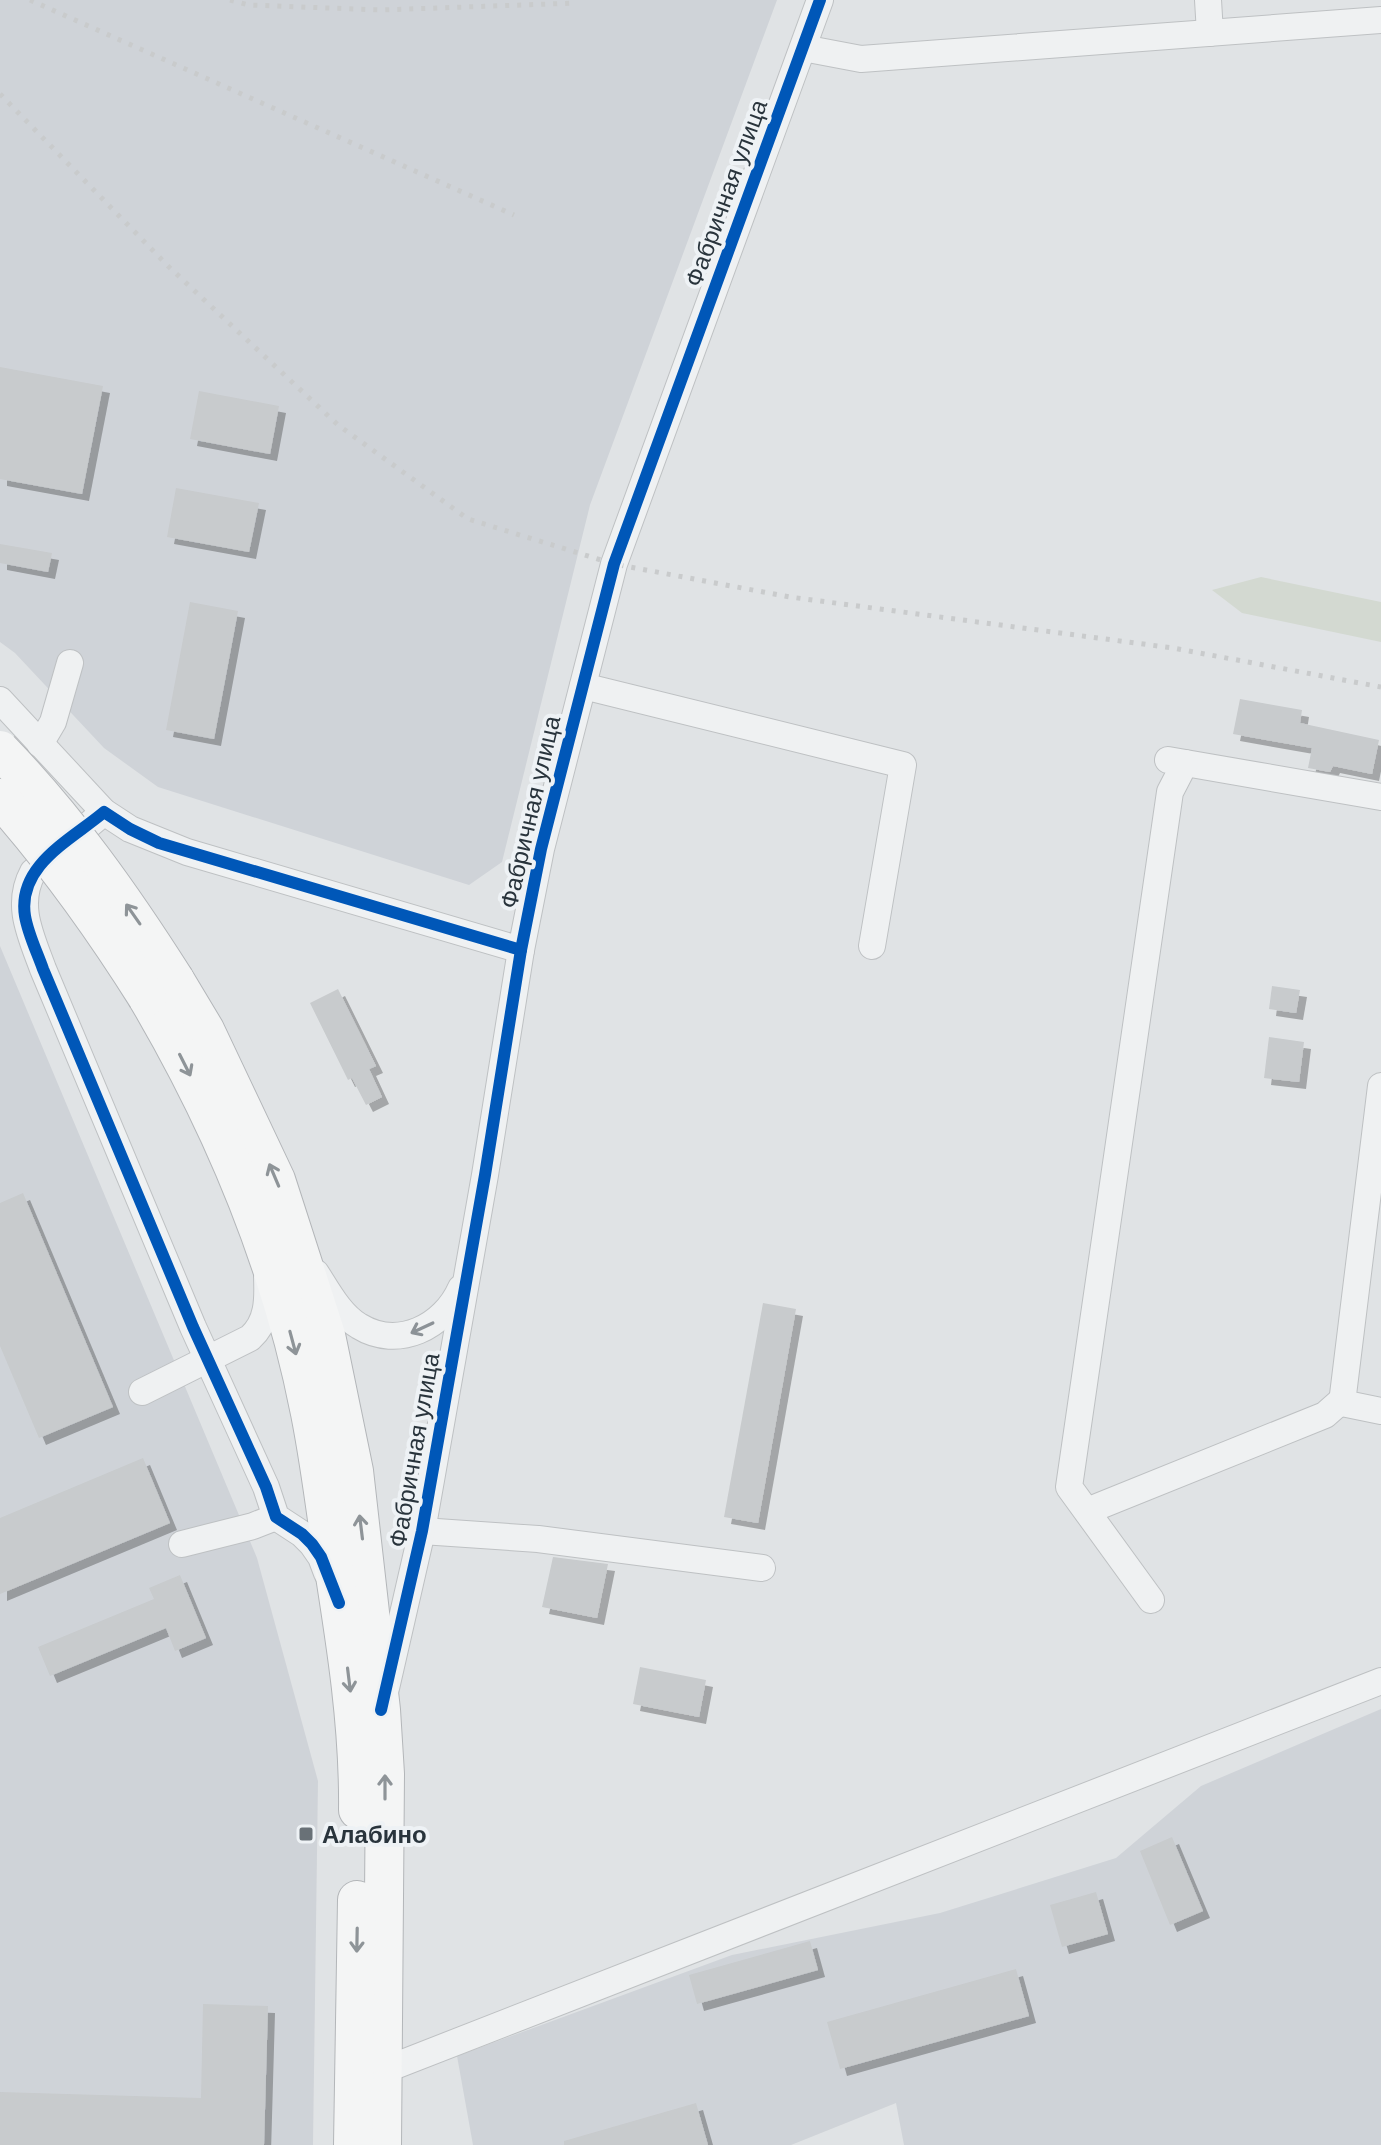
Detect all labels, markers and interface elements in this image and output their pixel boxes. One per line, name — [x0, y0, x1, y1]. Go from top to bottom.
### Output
street label: Фабричная улица — [680, 95, 773, 290]
street label: Фабричная улица — [495, 712, 565, 911]
one-way arrow — [125, 904, 141, 926]
one-way arrow — [178, 1052, 193, 1076]
one-way arrow — [265, 1163, 280, 1188]
one-way arrow — [410, 1322, 434, 1337]
one-way arrow — [287, 1330, 302, 1356]
street label: Фабричная улица — [384, 1350, 444, 1549]
one-way arrow — [353, 1515, 368, 1540]
one-way arrow — [342, 1667, 357, 1692]
one-way arrow — [377, 1774, 392, 1801]
place label: Алабино — [322, 1821, 427, 1848]
marker: Алабино — [297, 1825, 315, 1843]
one-way arrow — [349, 1926, 365, 1953]

